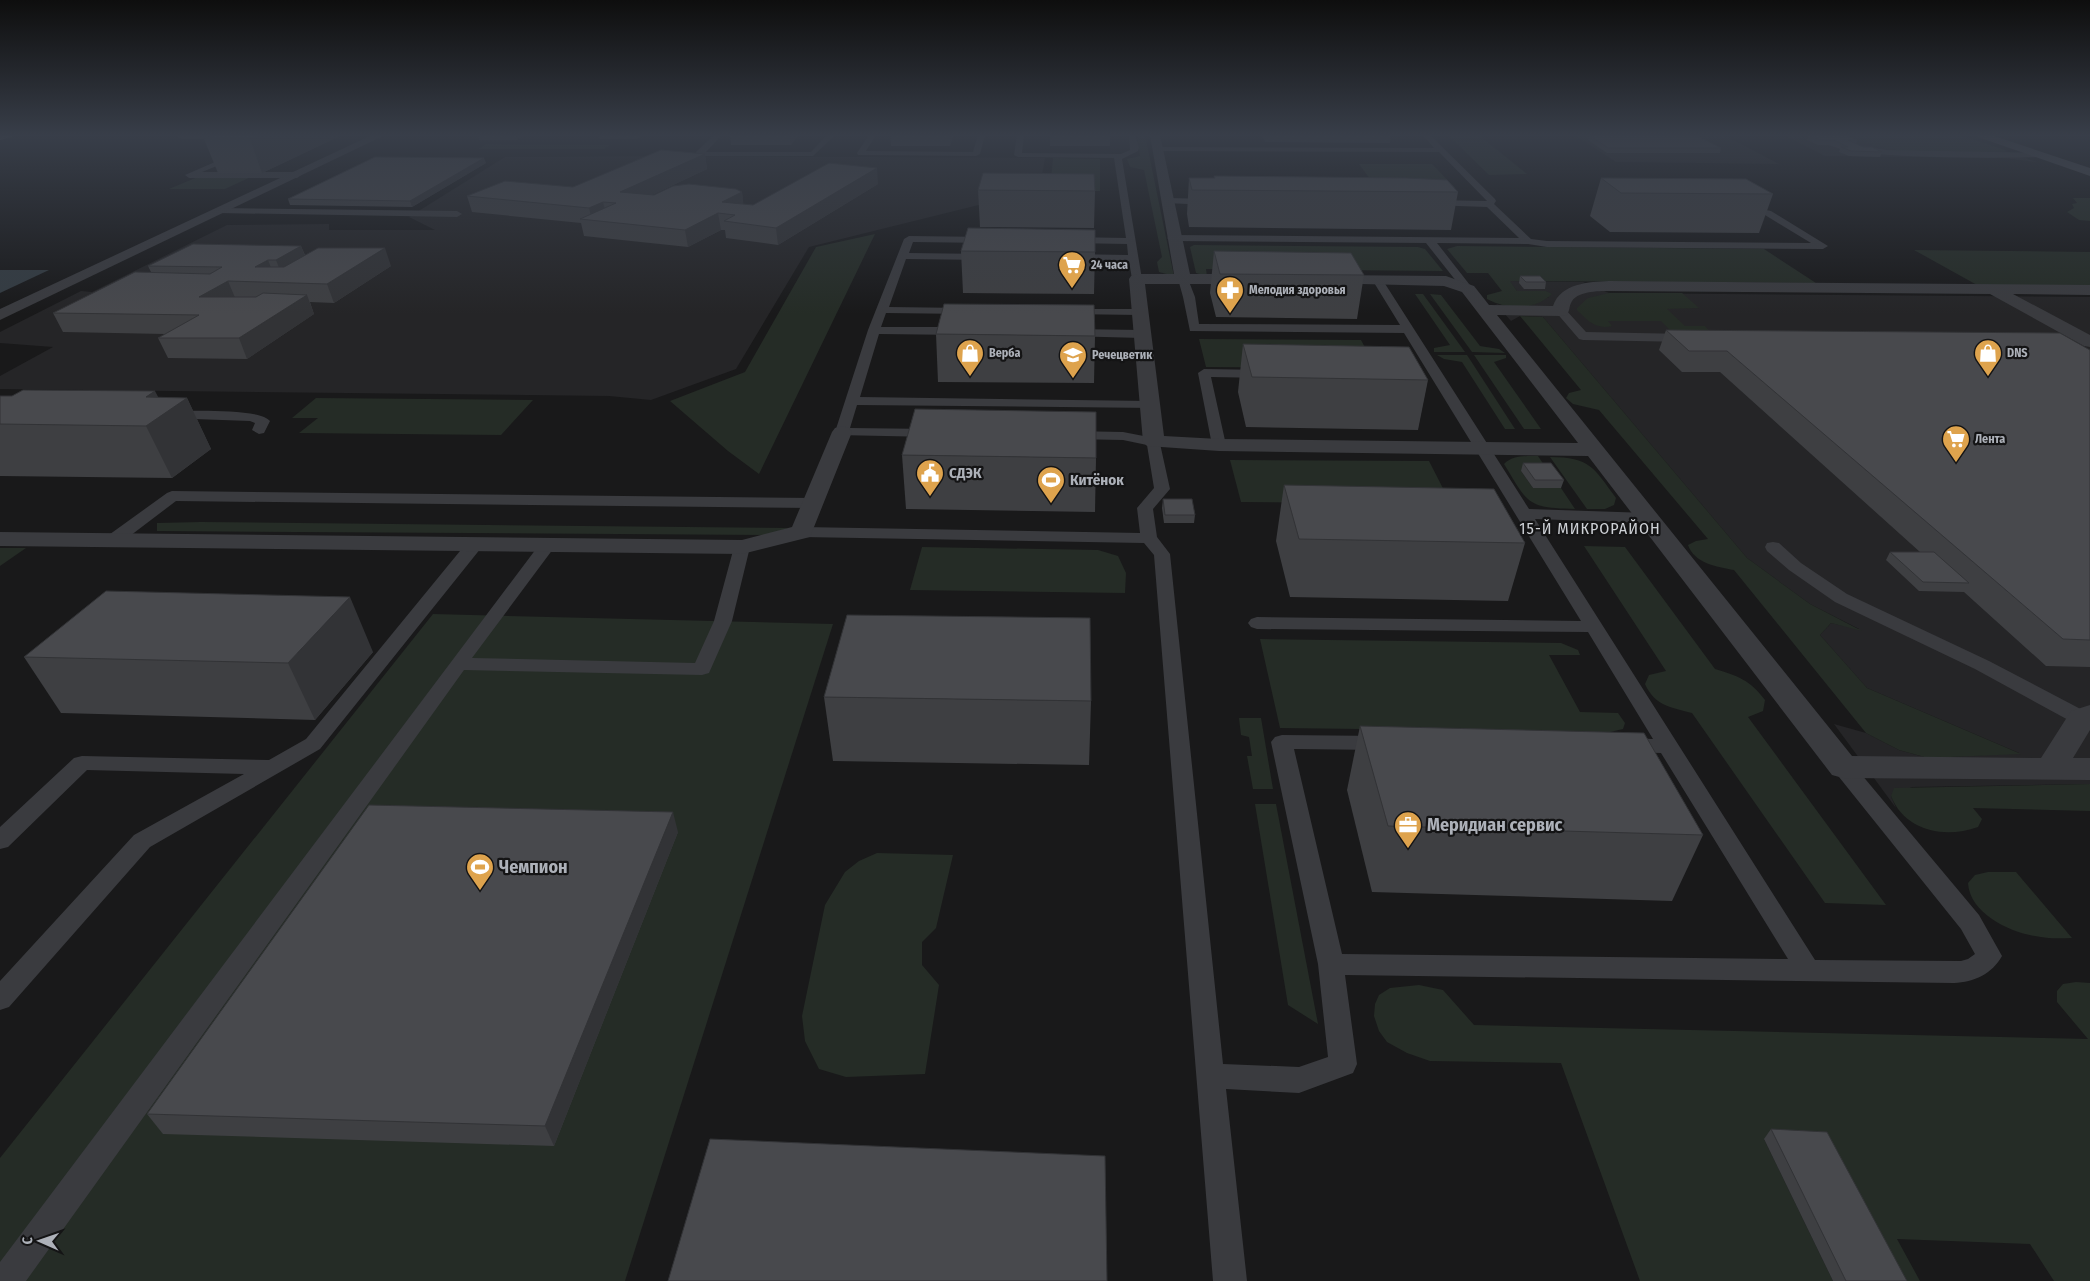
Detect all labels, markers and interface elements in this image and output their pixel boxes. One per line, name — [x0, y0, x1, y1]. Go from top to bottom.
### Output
supermarket icon: 24 часа — [1057, 250, 1087, 289]
place label: 24 часа — [1090, 258, 1128, 272]
pharmacy icon: Мелодия здоровья — [1215, 275, 1245, 314]
place label: Мелодия здоровья — [1249, 283, 1346, 297]
shop icon: Верба — [955, 338, 985, 377]
shop icon: DNS — [1973, 338, 2003, 377]
school or university icon: Речецветик — [1058, 340, 1088, 379]
place label: Верба — [989, 346, 1021, 360]
place label: DNS — [2007, 346, 2028, 360]
place label: Речецветик — [1092, 348, 1153, 362]
supermarket icon: Лента — [1941, 424, 1971, 463]
place label: Лента — [1975, 432, 2005, 446]
public building icon: СДЭК — [915, 458, 945, 497]
place label: СДЭК — [949, 464, 982, 482]
sports icon: Китёнок — [1036, 465, 1066, 504]
place label: Китёнок — [1070, 471, 1124, 489]
district label: 15-Й МИКРОРАЙОН — [1519, 519, 1661, 538]
office icon: Меридиан сервис — [1393, 810, 1423, 849]
place label: Меридиан сервис — [1427, 814, 1563, 836]
sports icon: Чемпион — [465, 852, 495, 891]
place label: Чемпион — [499, 856, 568, 878]
north arrow — [15, 1216, 65, 1266]
text: С — [19, 1236, 36, 1245]

